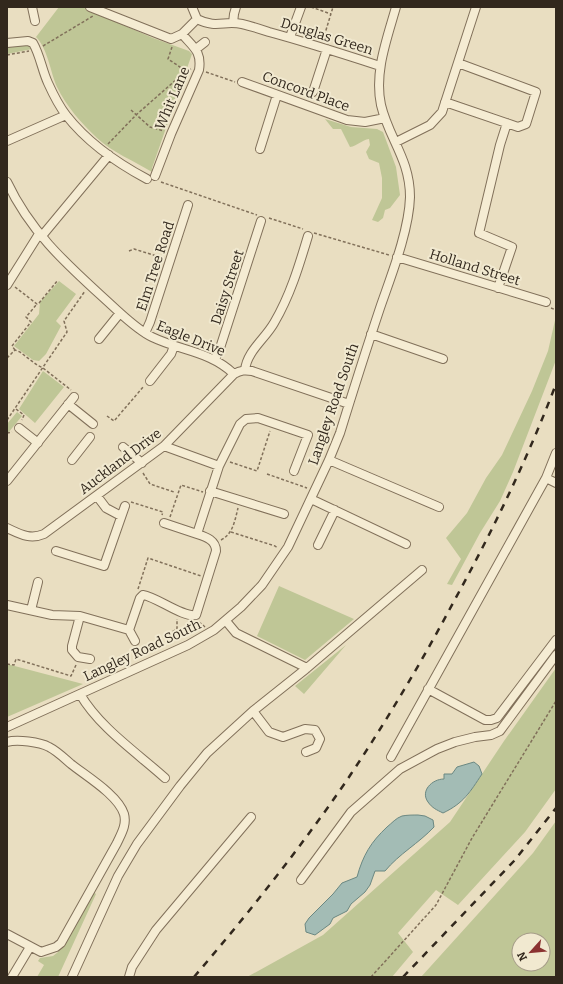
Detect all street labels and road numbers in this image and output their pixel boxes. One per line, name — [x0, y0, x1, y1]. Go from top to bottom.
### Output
street label: Douglas Green — [279, 14, 375, 59]
street label: Whit Lane — [152, 64, 193, 132]
street label: Concord Place — [260, 68, 352, 115]
street label: Elm Tree Road — [133, 219, 178, 313]
street label: Holland Street — [427, 246, 522, 289]
street label: Daisy Street — [207, 248, 248, 327]
street label: Eagle Drive — [154, 317, 228, 360]
street label: Langley Road South — [305, 341, 362, 467]
street label: Auckland Drive — [76, 425, 165, 498]
street label: Langley Road South — [81, 616, 204, 685]

